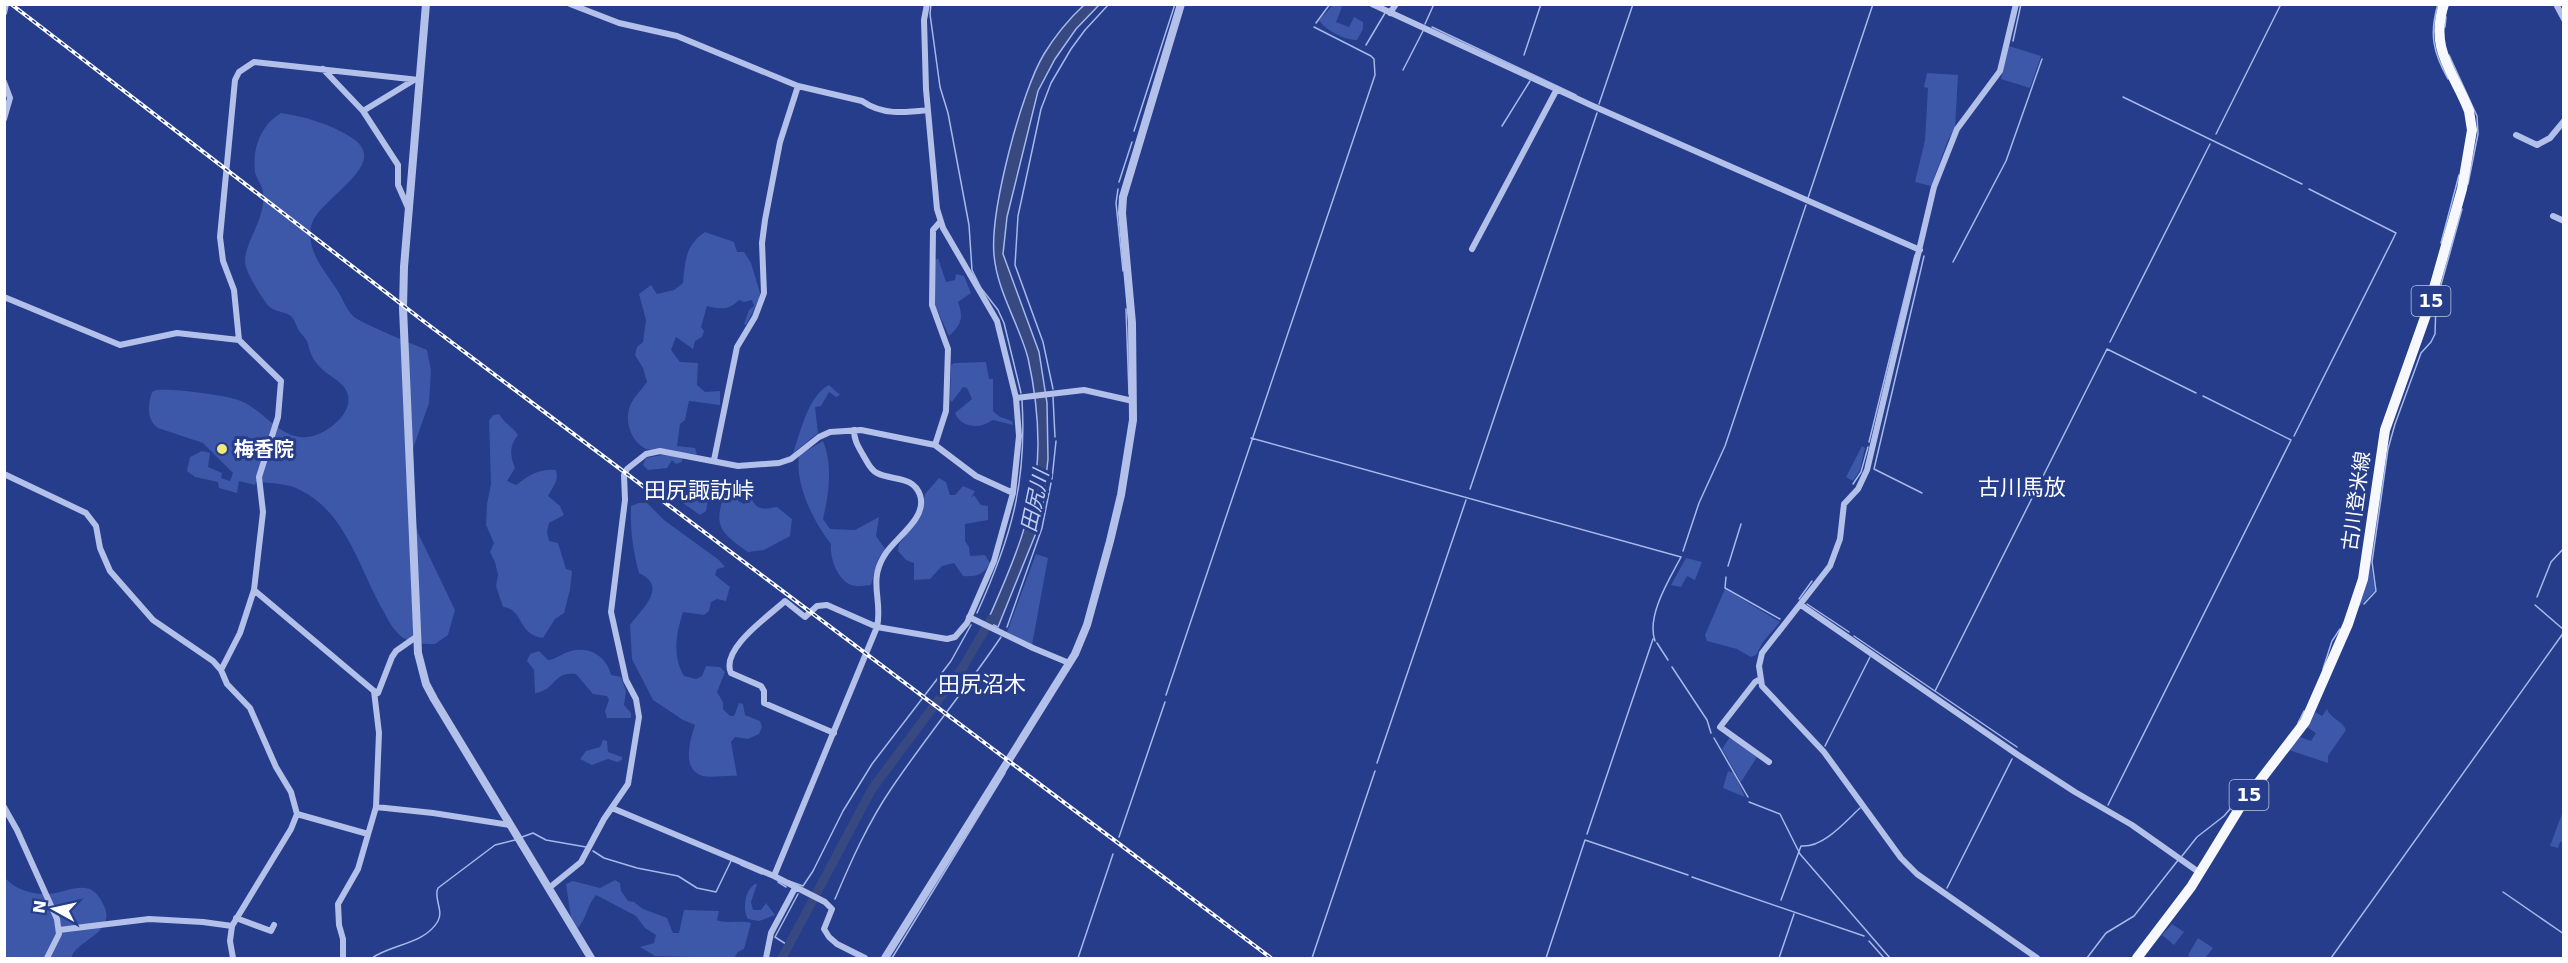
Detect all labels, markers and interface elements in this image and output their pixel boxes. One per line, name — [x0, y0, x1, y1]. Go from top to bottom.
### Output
road number: 15 — [2412, 286, 2450, 316]
place label: 梅香院 — [234, 437, 294, 461]
marker: 梅香院 — [215, 442, 229, 456]
street label: 古川登米線 — [2337, 450, 2375, 552]
water label: 田尻川 — [1017, 466, 1054, 534]
district label: 古川馬放 — [1978, 475, 2066, 500]
district label: 田尻諏訪峠 — [644, 478, 754, 503]
district label: 田尻沼木 — [938, 672, 1026, 697]
road number: 15 — [2230, 780, 2268, 810]
north arrow — [24, 879, 84, 939]
text: N — [29, 899, 50, 915]

